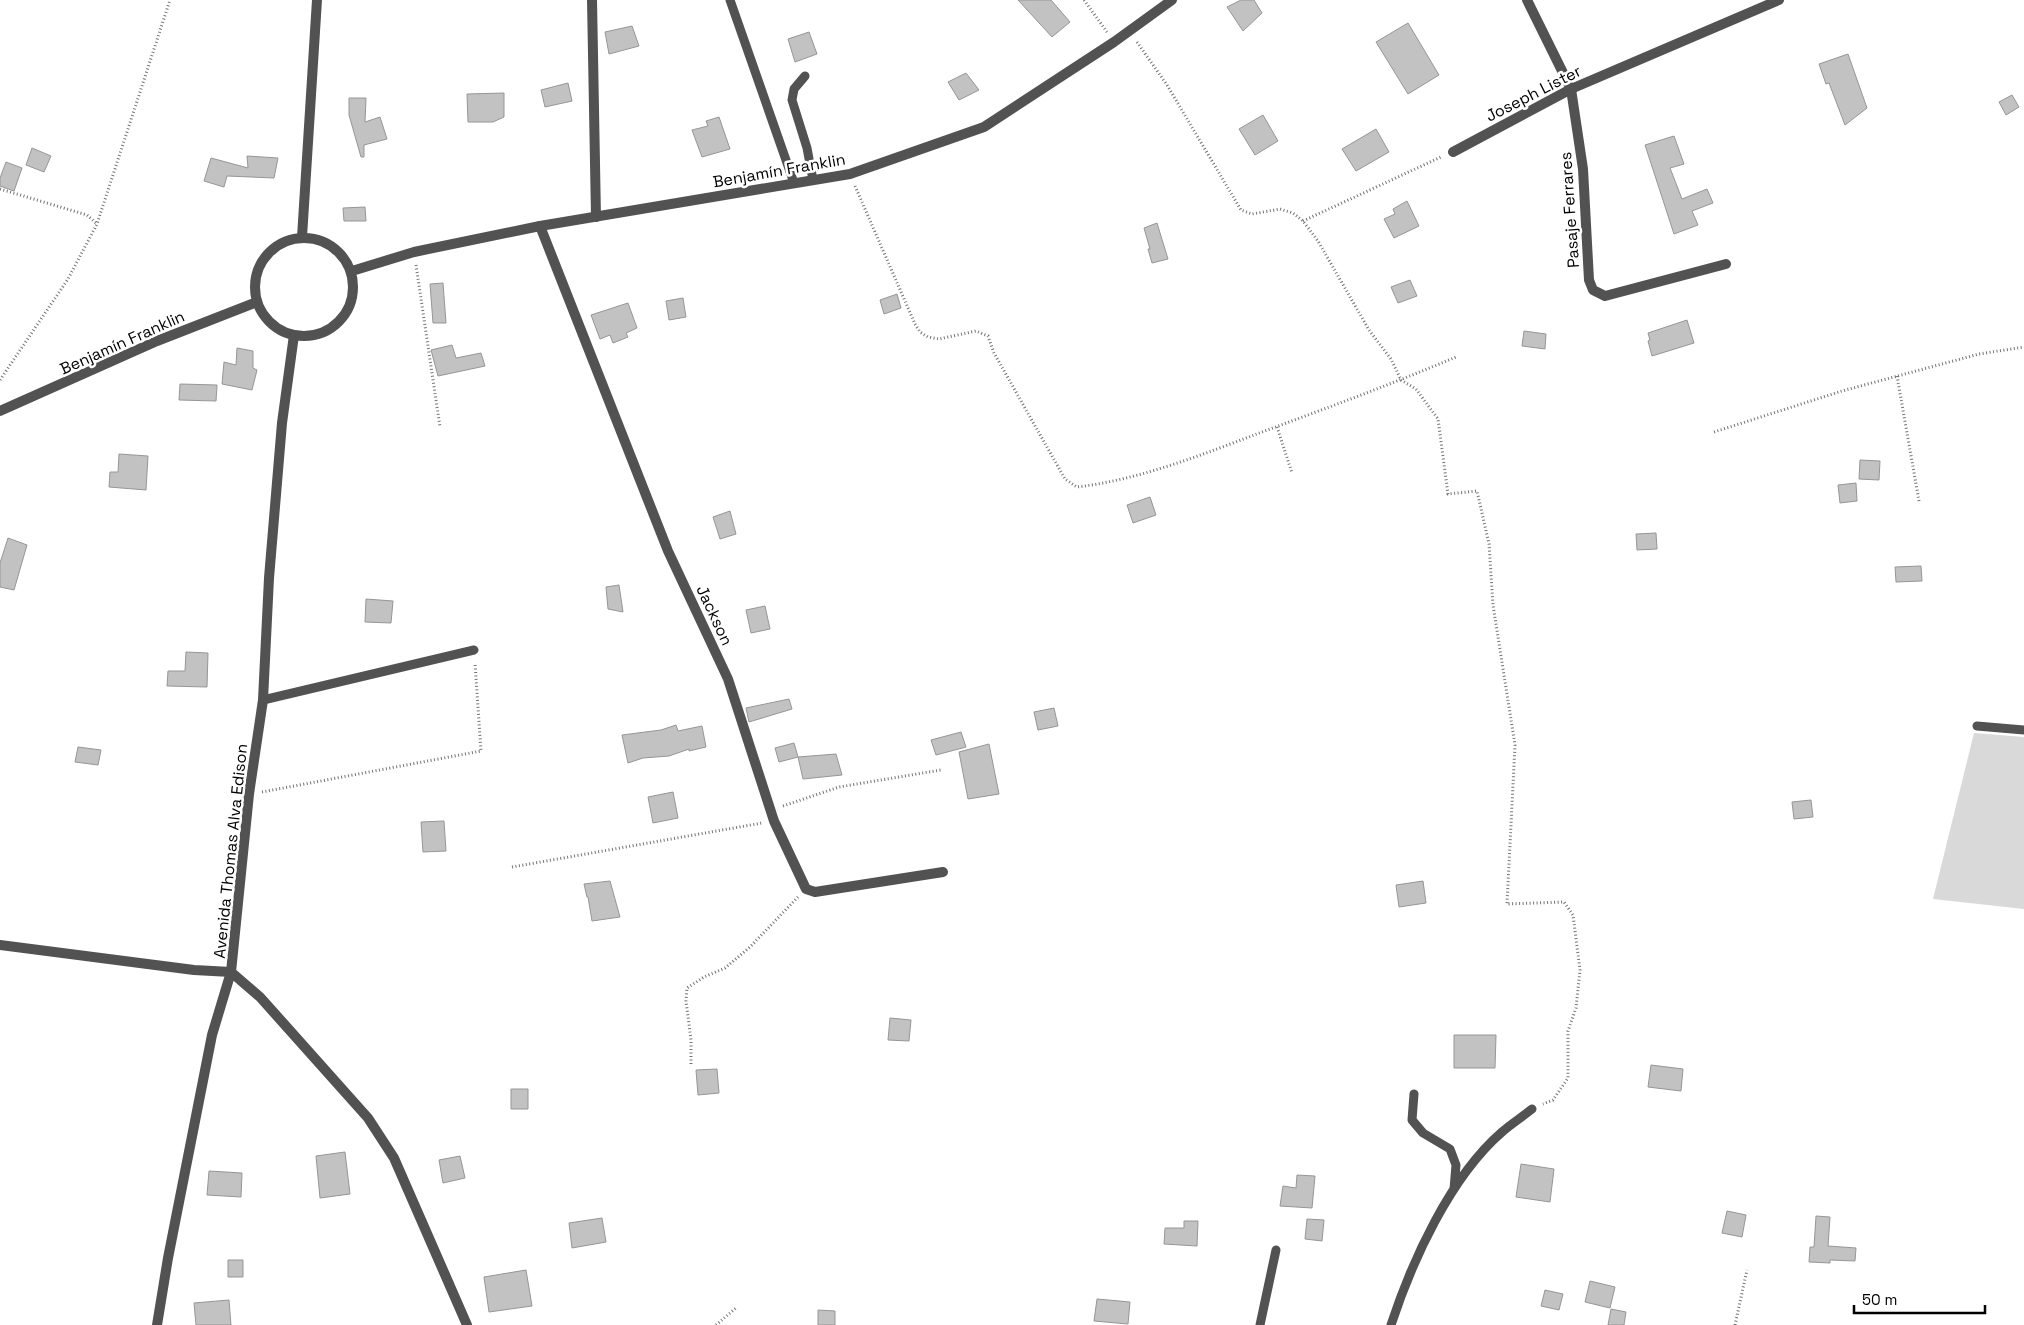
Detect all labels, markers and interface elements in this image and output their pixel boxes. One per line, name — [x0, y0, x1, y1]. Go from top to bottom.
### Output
street label: Joseph Lister — [1482, 60, 1585, 127]
street label: Benjamín Franklin — [711, 148, 847, 192]
street label: Pasaje Ferrares — [1555, 151, 1584, 269]
street label: Benjamín Franklin — [57, 306, 188, 379]
street label: Jackson — [691, 582, 738, 649]
street label: Avenida Thomas Alva Edison — [209, 743, 252, 959]
scale bar — [1854, 1282, 1985, 1314]
text: 50 m — [1862, 1290, 1897, 1309]

